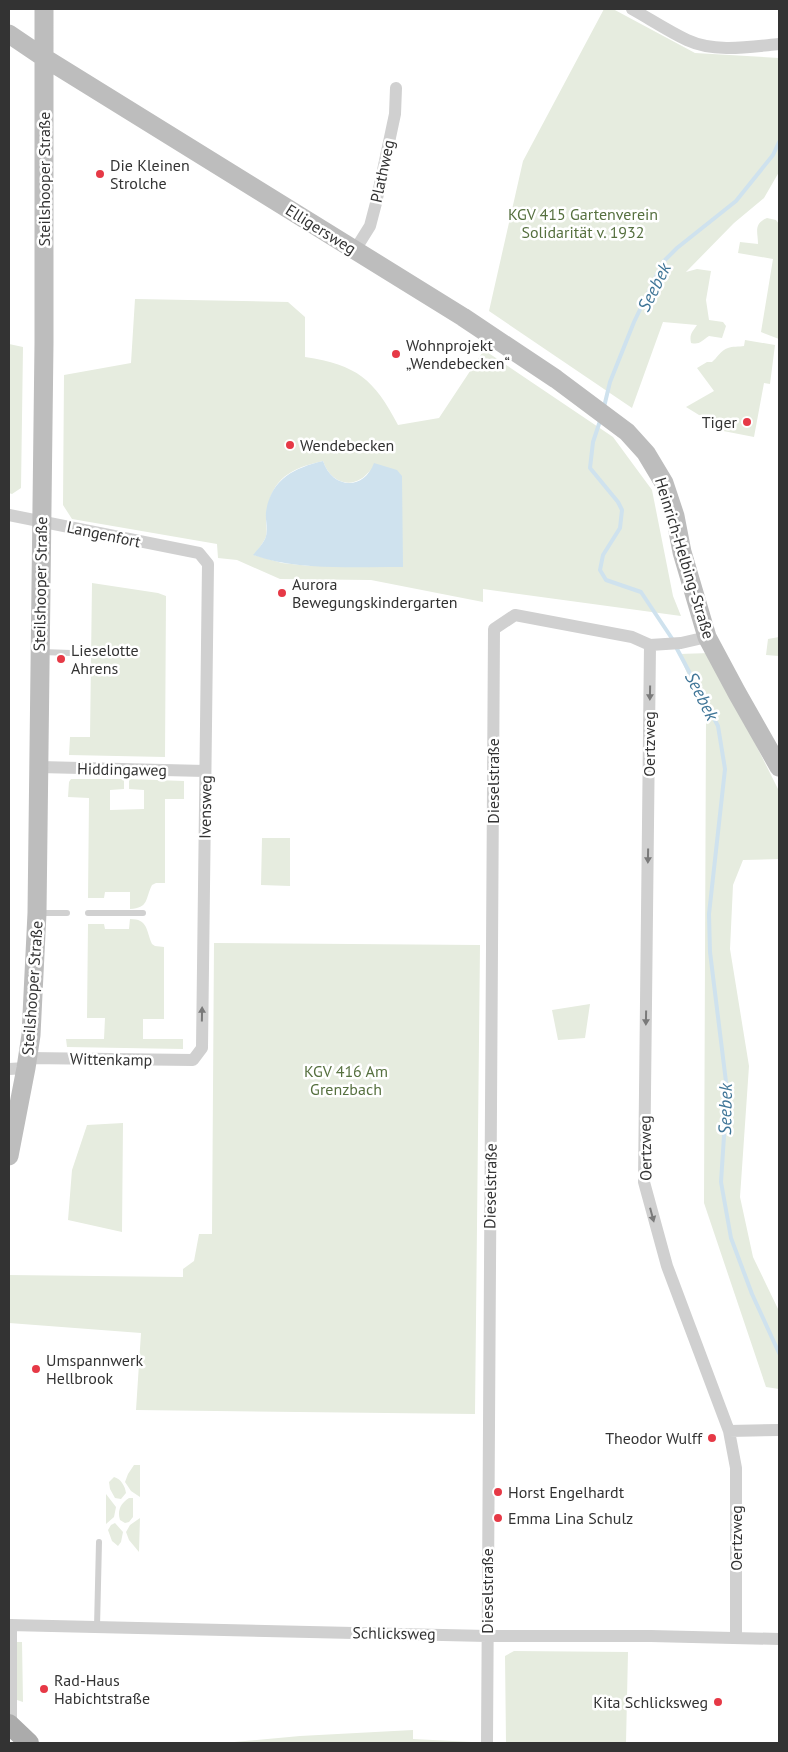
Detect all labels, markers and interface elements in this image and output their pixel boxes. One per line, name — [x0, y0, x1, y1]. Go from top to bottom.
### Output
street label: Steilshooper Straße — [34, 112, 54, 246]
street label: Plathweg — [366, 138, 398, 204]
place label: Die Kleinen Strolche — [110, 155, 190, 193]
marker: Die Kleinen Strolche — [94, 168, 106, 180]
street label: Elligersweg — [282, 200, 360, 258]
park label: KGV 415 Gartenverein Solidarität v. 1932 — [508, 204, 658, 242]
water label: Seebek — [632, 258, 676, 315]
place label: Wohnprojekt „Wendebecken“ — [406, 335, 510, 373]
marker: Wohnprojekt „Wendebecken“ — [390, 348, 402, 360]
place label: Tiger — [702, 412, 738, 432]
marker: Tiger — [741, 416, 753, 428]
place label: Wendebecken — [300, 435, 394, 455]
marker: Wendebecken — [284, 439, 296, 451]
street label: Heinrich-Helbing-Straße — [651, 475, 719, 641]
street label: Steilshooper Straße — [29, 516, 51, 652]
street label: Langenfort — [65, 516, 143, 552]
place label: Aurora Bewegungskindergarten — [292, 574, 458, 612]
marker: Aurora Bewegungskindergarten — [276, 587, 288, 599]
place label: Lieselotte Ahrens — [71, 640, 139, 678]
marker: Lieselotte Ahrens — [55, 653, 67, 665]
water label: Seebek — [680, 668, 724, 725]
one-way arrow — [646, 686, 654, 702]
street label: Oertzweg — [639, 711, 659, 777]
street label: Dieselstraße — [483, 738, 503, 824]
street label: Hiddingaweg — [77, 758, 167, 780]
street label: Ivensweg — [194, 775, 216, 839]
one-way arrow — [644, 848, 652, 864]
street label: Steilshooper Straße — [17, 920, 47, 1056]
one-way arrow — [199, 1006, 207, 1022]
one-way arrow — [641, 1011, 649, 1027]
street label: Wittenkamp — [70, 1048, 152, 1070]
park label: KGV 416 Am Grenzbach — [304, 1061, 388, 1099]
water label: Seebek — [713, 1082, 737, 1135]
street label: Oertzweg — [634, 1115, 656, 1181]
street label: Dieselstraße — [479, 1143, 501, 1229]
one-way arrow — [648, 1207, 656, 1222]
place label: Umspannwerk Hellbrook — [46, 1350, 143, 1388]
marker: Umspannwerk Hellbrook — [30, 1363, 42, 1375]
place label: Theodor Wulff — [605, 1428, 703, 1448]
marker: Theodor Wulff — [706, 1432, 718, 1444]
place label: Horst Engelhardt — [508, 1482, 625, 1502]
marker: Horst Engelhardt — [492, 1486, 504, 1498]
street label: Oertzweg — [726, 1505, 746, 1571]
place label: Emma Lina Schulz — [508, 1508, 633, 1528]
marker: Emma Lina Schulz — [492, 1512, 504, 1524]
street label: Dieselstraße — [477, 1548, 497, 1634]
street label: Schlicksweg — [352, 1622, 436, 1644]
place label: Rad-Haus Habichtstraße — [54, 1670, 150, 1708]
marker: Rad-Haus Habichtstraße — [38, 1683, 50, 1695]
place label: Kita Schlicksweg — [593, 1692, 708, 1712]
marker: Kita Schlicksweg — [712, 1696, 724, 1708]

